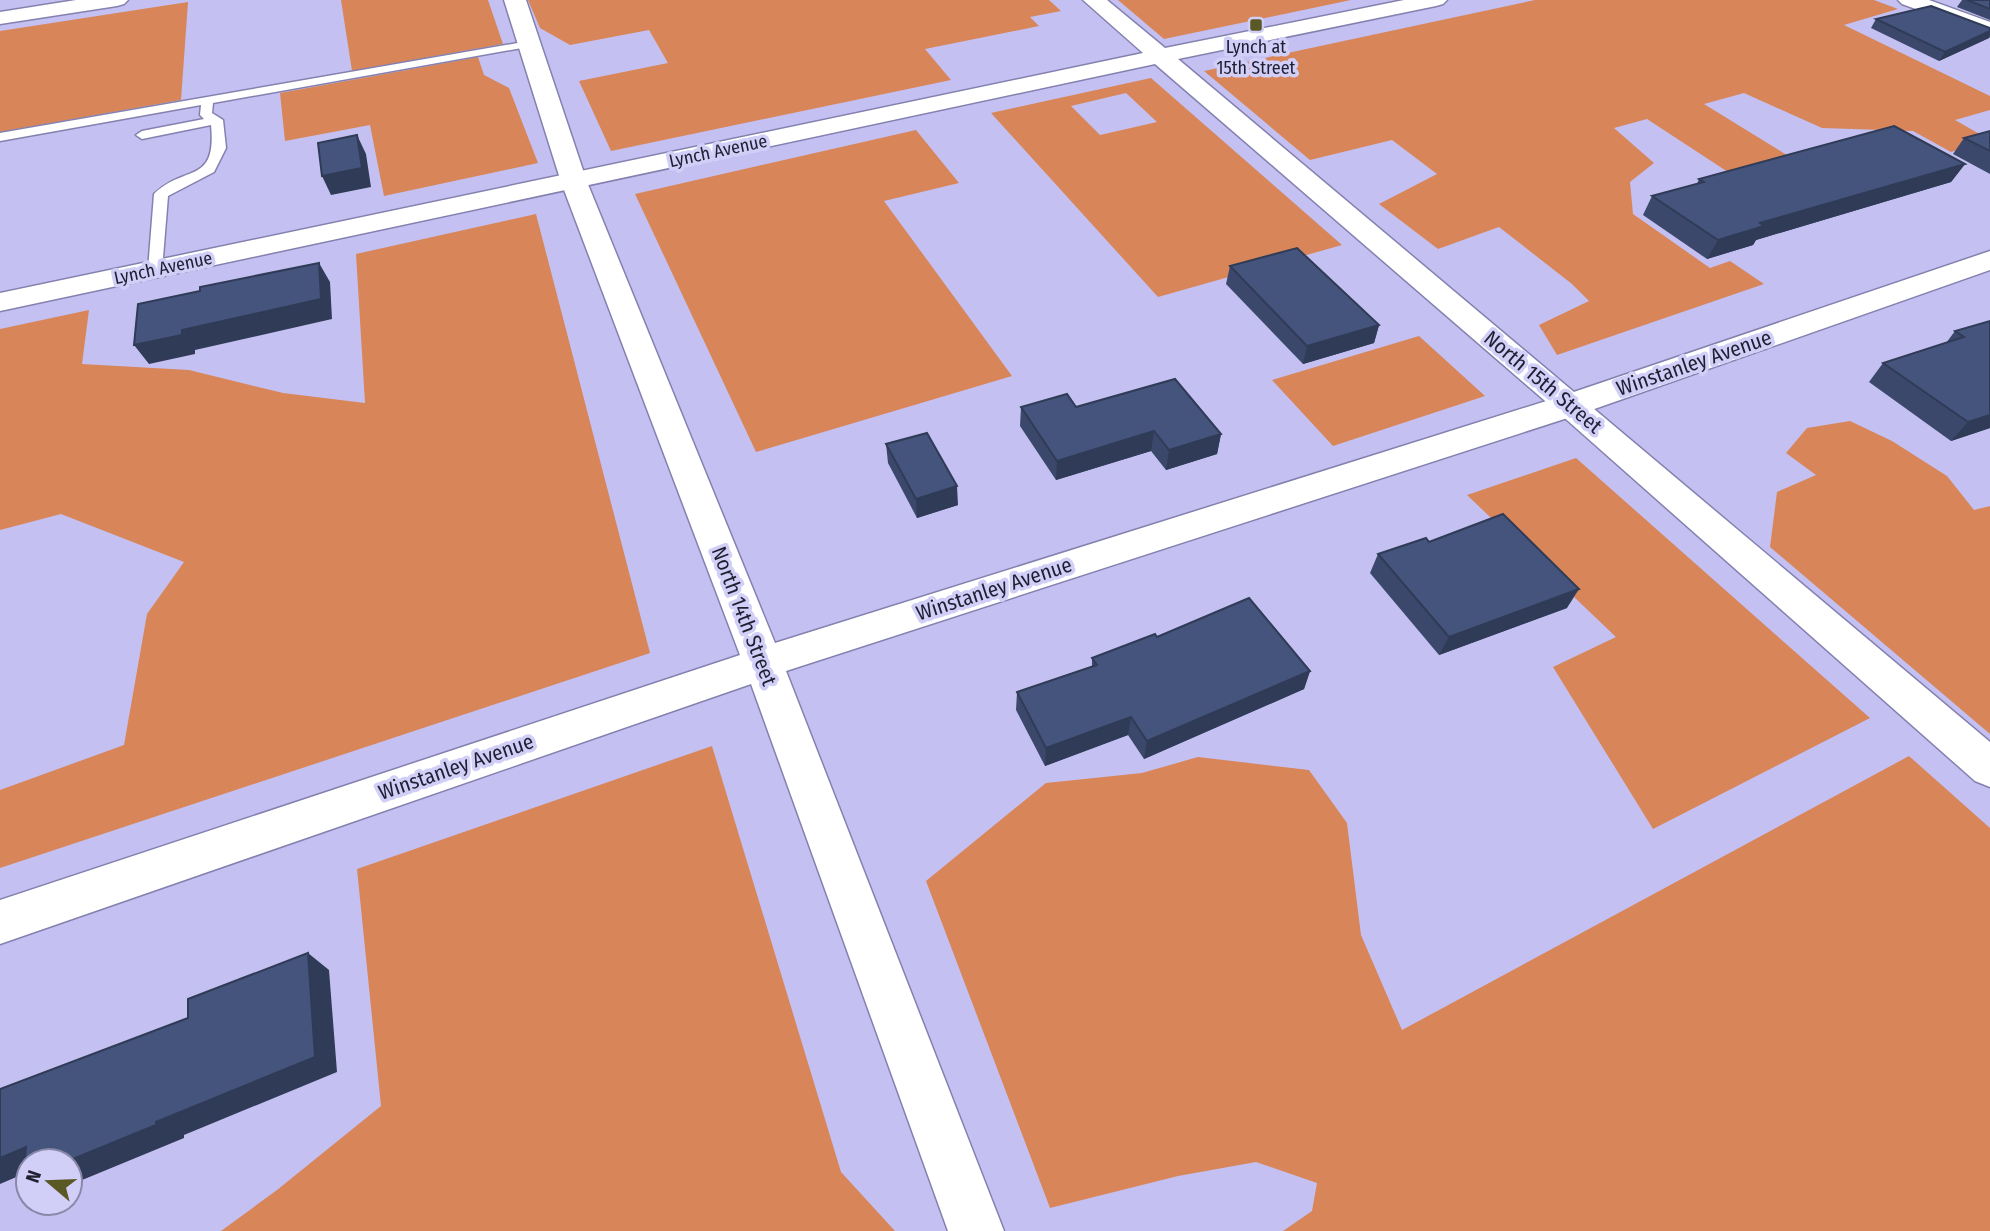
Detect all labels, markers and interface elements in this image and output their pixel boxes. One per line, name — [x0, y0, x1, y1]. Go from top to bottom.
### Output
marker: Lynch at 15th Street — [1248, 17, 1264, 33]
place label: Lynch at 15th Street — [1216, 36, 1296, 79]
street label: Lynch Avenue — [667, 130, 769, 172]
street label: Lynch Avenue — [112, 247, 214, 289]
street label: Winstanley Avenue — [1613, 324, 1775, 402]
street label: North 15th Street — [1479, 325, 1607, 439]
street label: North 14th Street — [706, 543, 782, 689]
street label: Winstanley Avenue — [913, 552, 1075, 626]
street label: Winstanley Avenue — [375, 728, 537, 806]
north arrow — [14, 1147, 84, 1217]
text: N — [21, 1167, 46, 1186]

